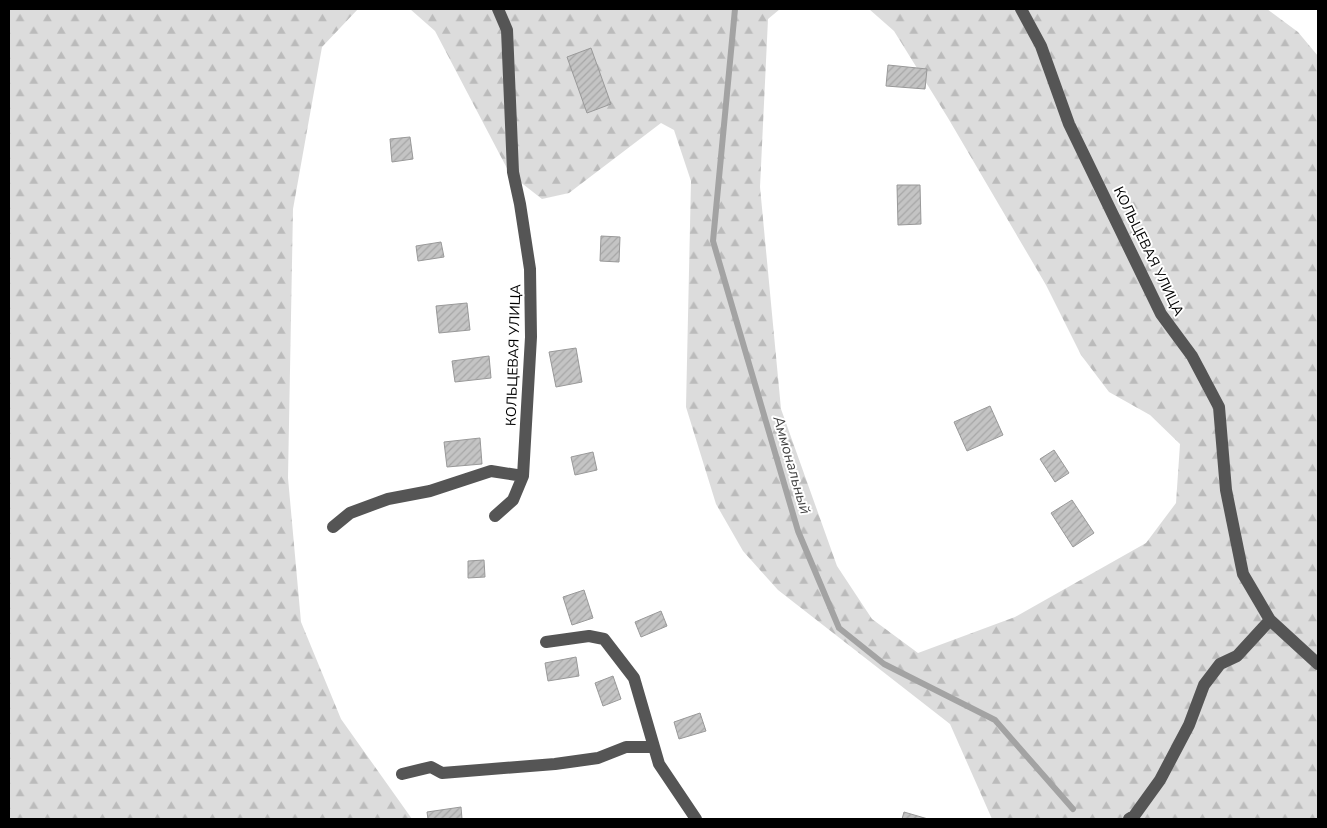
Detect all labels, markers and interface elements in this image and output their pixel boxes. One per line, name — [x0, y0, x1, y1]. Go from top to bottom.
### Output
street label: КОЛЬЦЕВАЯ УЛИЦА — [1109, 183, 1188, 319]
street label: КОЛЬЦЕВАЯ УЛИЦА — [502, 284, 525, 426]
water label: Аммональный — [768, 413, 816, 517]

